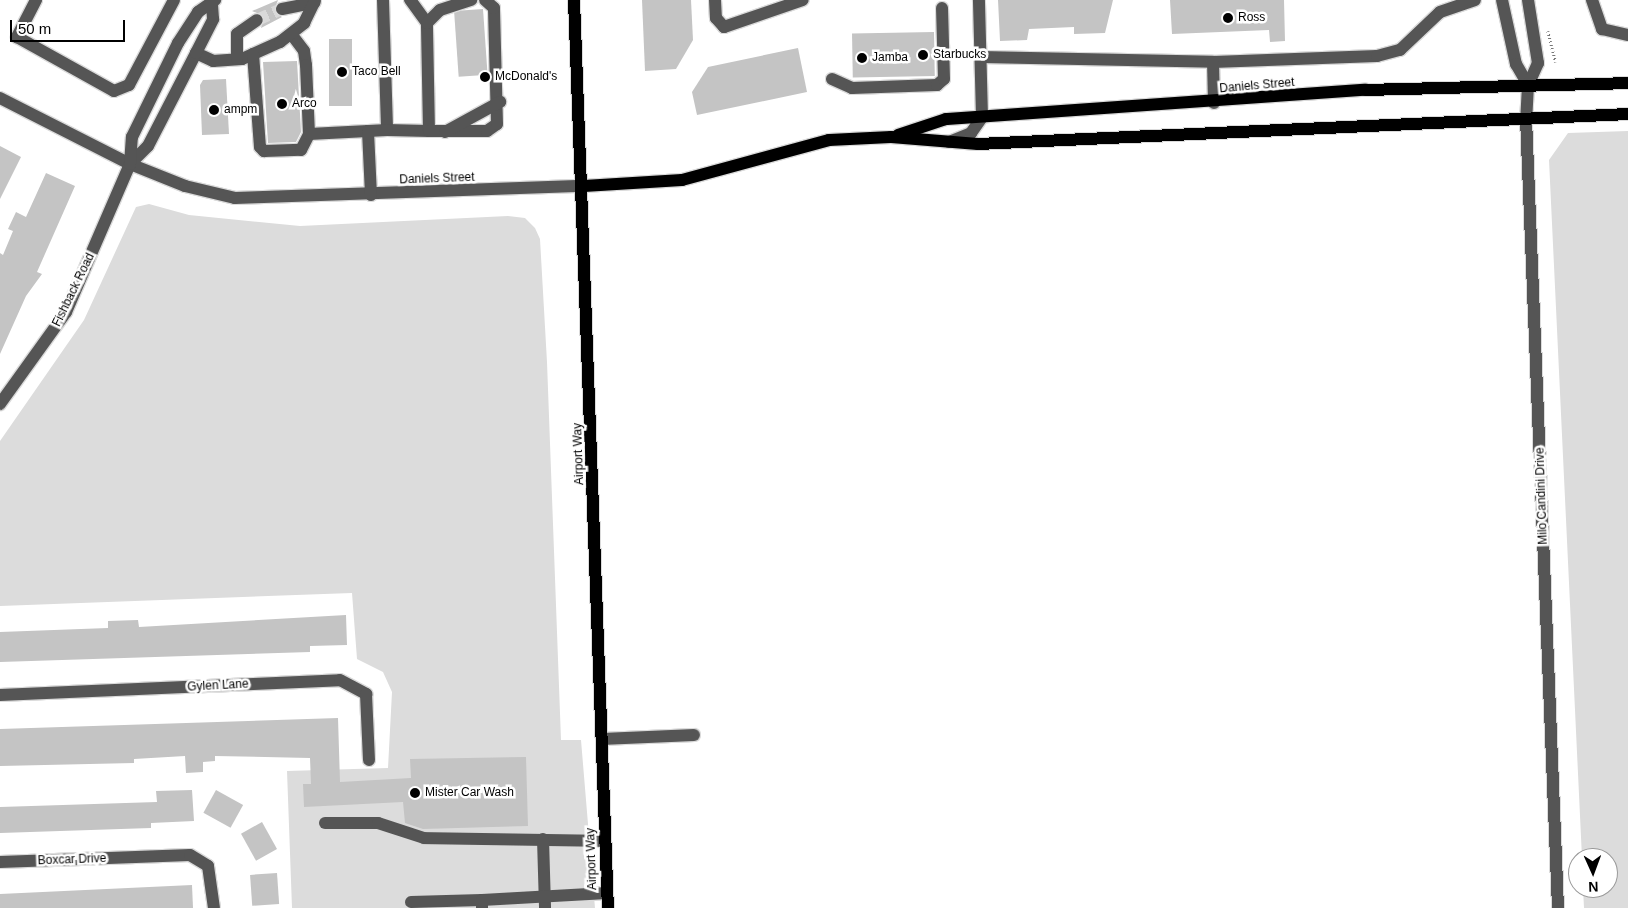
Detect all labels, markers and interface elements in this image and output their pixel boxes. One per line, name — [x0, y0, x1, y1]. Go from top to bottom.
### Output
scale bar — [12, 10, 128, 42]
place label: Ross — [1238, 11, 1265, 25]
marker: Ross — [1222, 12, 1234, 24]
text: 50 m — [18, 20, 51, 37]
place label: Starbucks — [933, 48, 986, 62]
marker: Starbucks — [917, 49, 929, 61]
place label: Jamba — [872, 51, 908, 65]
marker: Jamba — [856, 52, 868, 64]
place label: Taco Bell — [352, 65, 401, 79]
marker: Taco Bell — [336, 66, 348, 78]
place label: McDonald's — [495, 70, 557, 84]
marker: McDonald's — [479, 71, 491, 83]
street label: Daniels Street — [1219, 76, 1295, 96]
place label: Arco — [292, 97, 317, 111]
marker: Arco — [276, 98, 288, 110]
place label: ampm — [224, 103, 257, 117]
marker: ampm — [208, 104, 220, 116]
street label: Daniels Street — [399, 170, 475, 188]
street label: Fishback Road — [50, 251, 98, 329]
street label: Airport Way — [571, 423, 587, 485]
street label: Milo Candini Drive — [1533, 447, 1551, 545]
street label: Gylen Lane — [187, 677, 249, 695]
place label: Mister Car Wash — [425, 786, 514, 800]
marker: Mister Car Wash — [409, 787, 421, 799]
street label: Airport Way — [584, 828, 600, 890]
north arrow — [1568, 848, 1618, 898]
street label: Boxcar Drive — [37, 852, 107, 868]
text: N — [1588, 879, 1599, 895]

